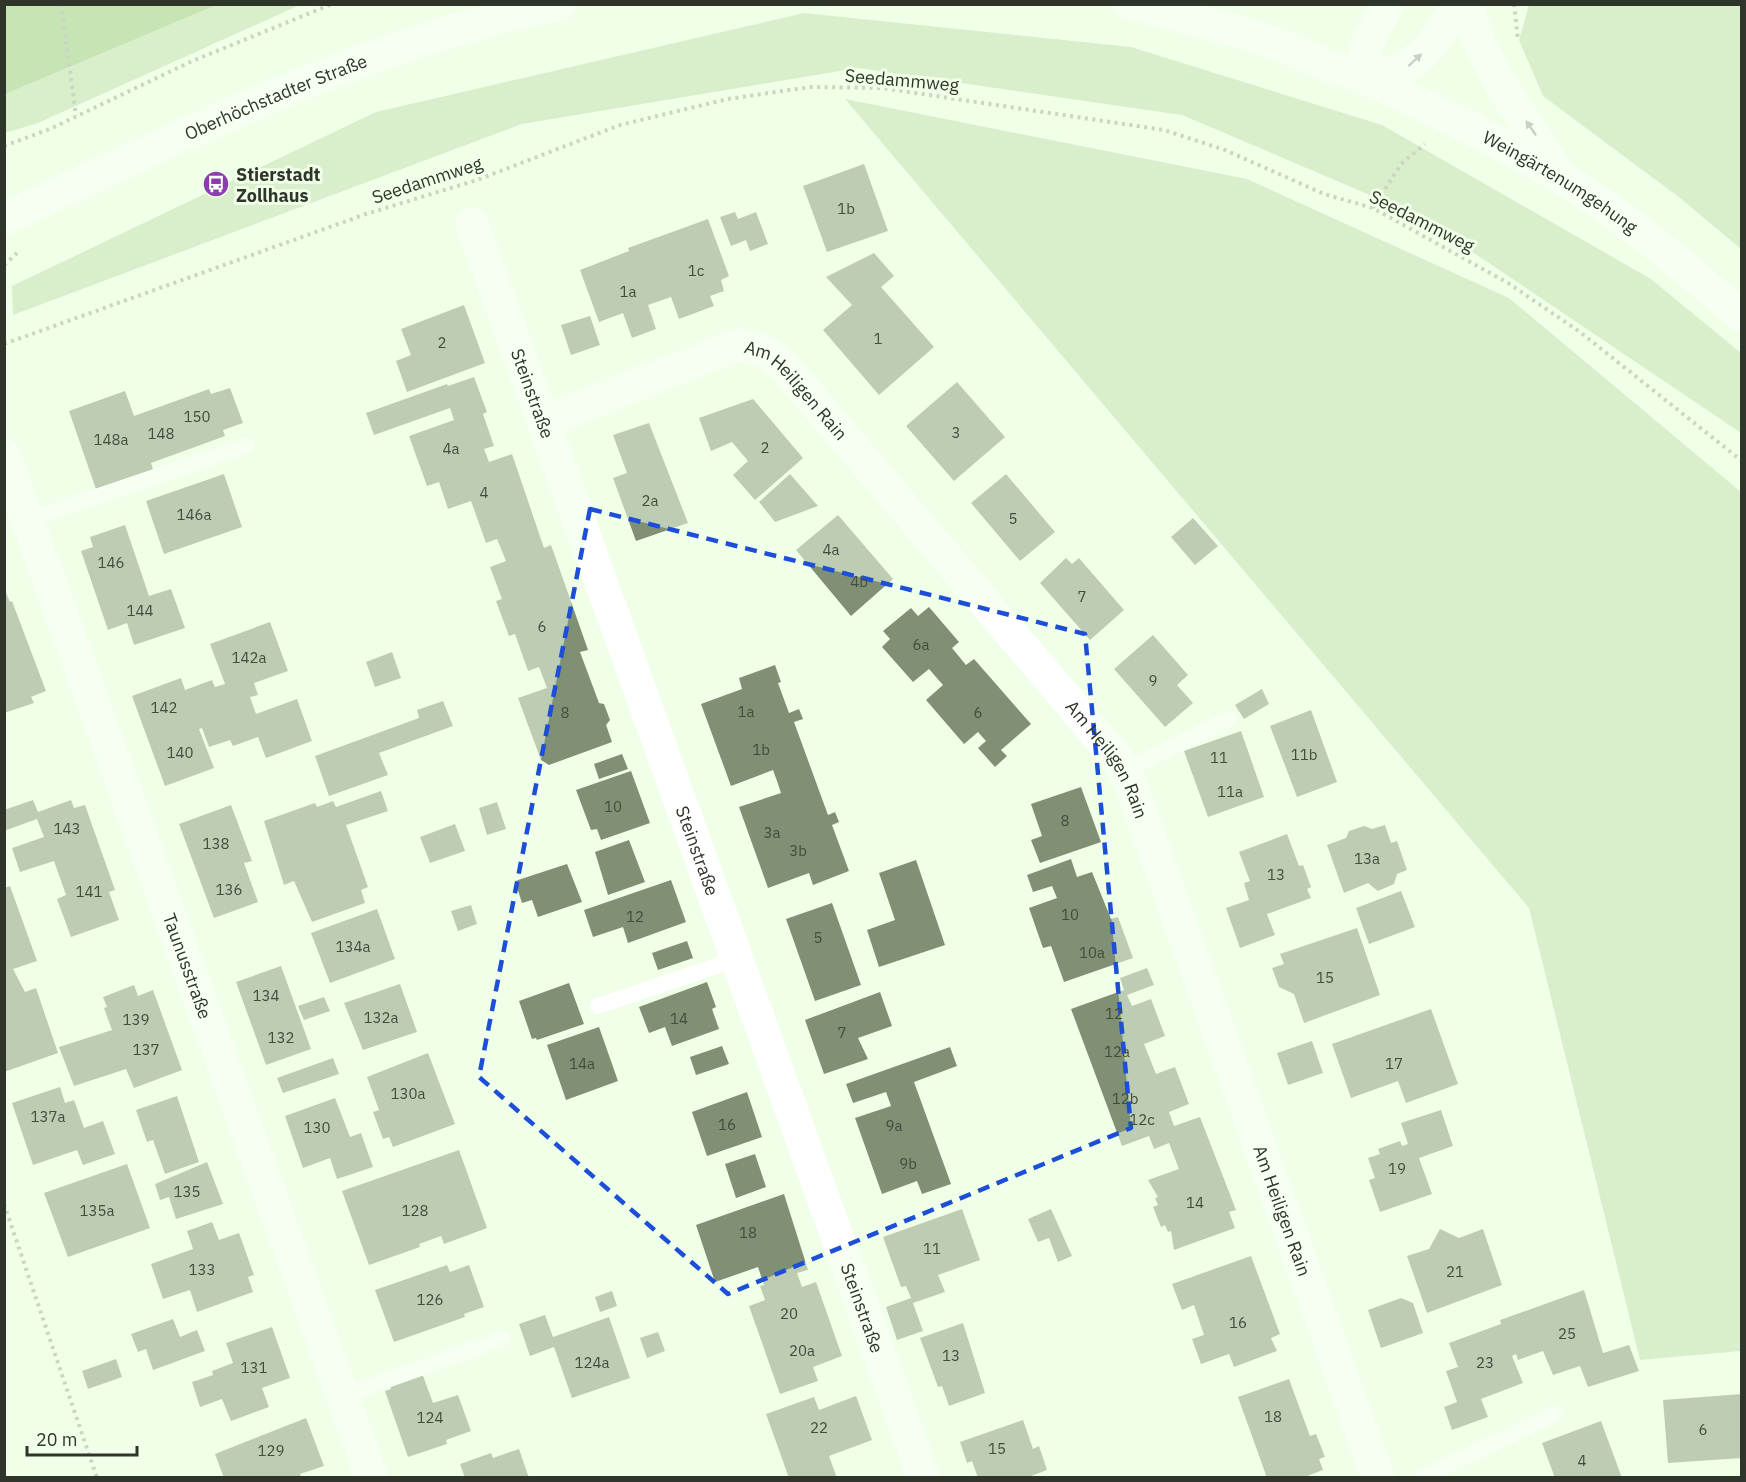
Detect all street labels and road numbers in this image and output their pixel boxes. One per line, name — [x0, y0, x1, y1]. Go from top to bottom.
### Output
street label: Oberhöchstadter Straße — [181, 49, 370, 145]
street label: Seedammweg — [844, 64, 961, 96]
street label: Weingärtenumgehung — [1479, 125, 1643, 238]
street label: Seedammweg — [369, 151, 486, 209]
street label: Seedammweg — [1366, 185, 1479, 258]
street label: Am Heiligen Rain — [742, 335, 853, 444]
street label: Steinstraße — [506, 345, 560, 442]
street label: Am Heiligen Rain — [1061, 695, 1153, 821]
street label: Steinstraße — [671, 802, 725, 899]
street label: Taunusstraße — [158, 910, 217, 1022]
street label: Am Heiligen Rain — [1249, 1142, 1317, 1279]
street label: Steinstraße — [836, 1260, 889, 1356]

